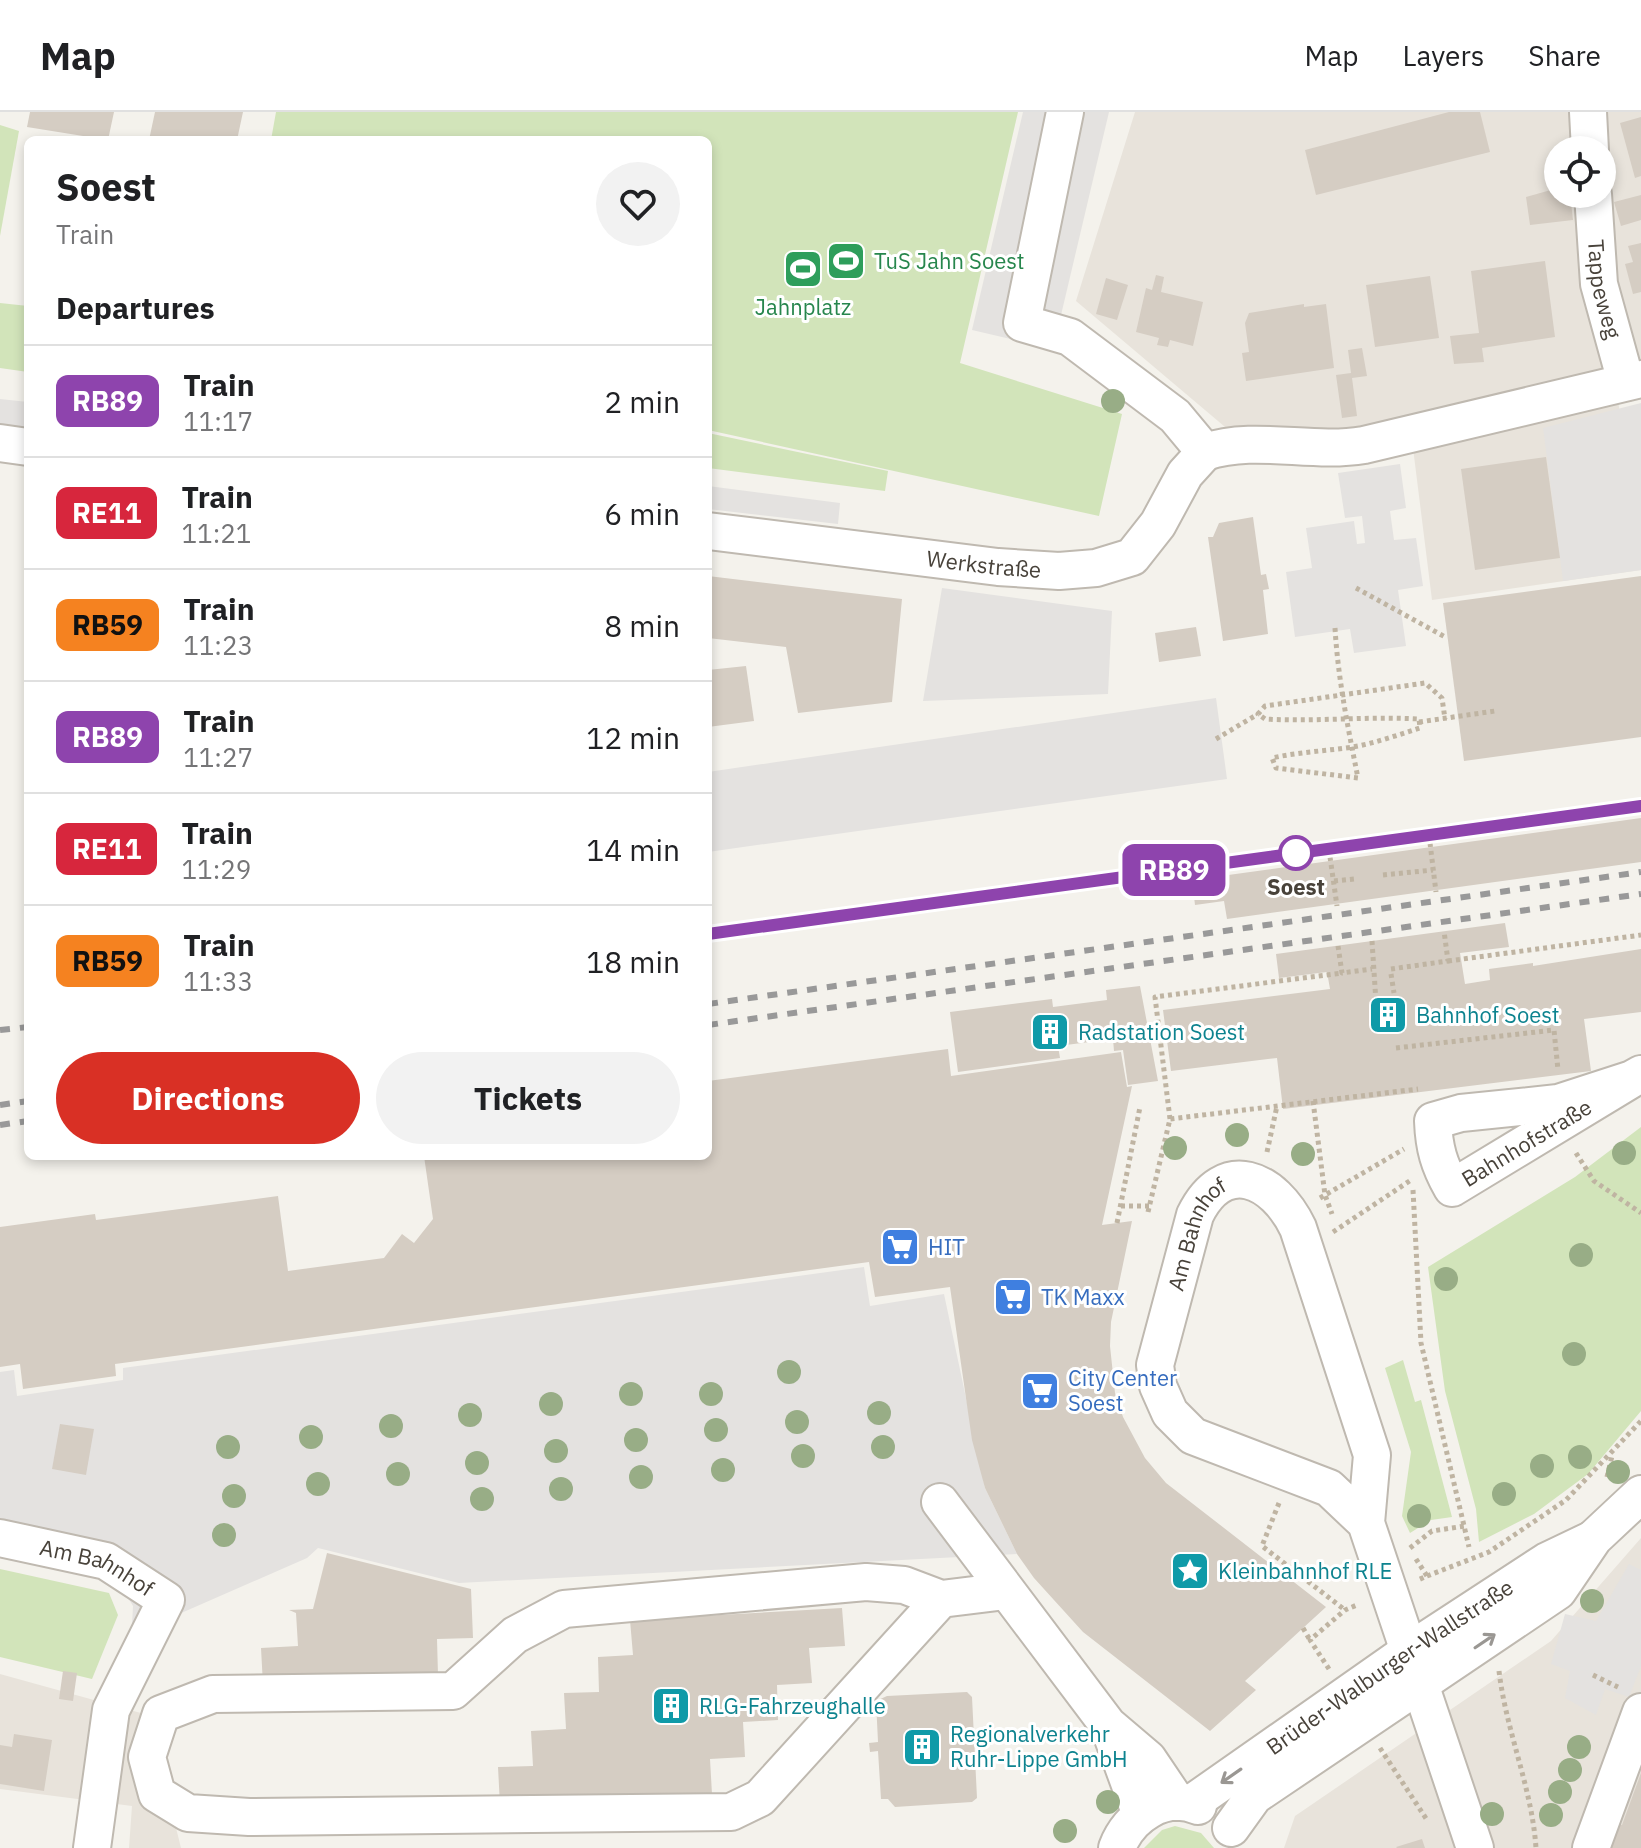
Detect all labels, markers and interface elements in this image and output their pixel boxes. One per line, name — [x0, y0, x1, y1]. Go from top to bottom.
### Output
text: Map — [40, 31, 116, 80]
text: Map — [1304, 37, 1358, 74]
text: Layers — [1402, 37, 1484, 74]
text: Share — [1528, 37, 1601, 74]
map controls — [1544, 136, 1616, 208]
button: locate — [1544, 136, 1616, 208]
text: Soest — [56, 162, 156, 211]
button: heart — [596, 162, 680, 246]
text: Train — [56, 217, 114, 251]
street label: Tappeweg — [1582, 239, 1628, 342]
sports icon: TuS Jahn Soest — [825, 240, 867, 282]
place label: TuS Jahn Soest — [874, 246, 1025, 275]
sports icon: Jahnplatz — [782, 248, 824, 290]
text: Departures — [56, 288, 215, 327]
place label: Jahnplatz — [755, 292, 851, 321]
text: Train — [183, 365, 255, 404]
text: RB89 — [72, 382, 143, 419]
text: 2 min — [604, 382, 680, 421]
text: 11:17 — [183, 404, 253, 438]
text: Train — [181, 477, 253, 516]
text: RE11 — [72, 494, 141, 531]
text: 6 min — [604, 494, 680, 533]
text: 11:21 — [181, 516, 251, 550]
street label: Werkstraße — [925, 543, 1042, 584]
text: Train — [183, 589, 255, 628]
text: RB59 — [72, 606, 143, 643]
text: 8 min — [604, 606, 680, 645]
text: 11:23 — [183, 628, 253, 662]
text: Train — [183, 701, 255, 740]
text: RB89 — [72, 718, 143, 755]
text: 12 min — [586, 718, 680, 757]
text: 11:27 — [183, 740, 253, 774]
text: Train — [181, 813, 253, 852]
text: RE11 — [72, 830, 141, 867]
text: 14 min — [586, 830, 680, 869]
marker: Soest — [1279, 836, 1313, 870]
line badge: RB89 — [1118, 844, 1230, 896]
text: RB89 — [1138, 851, 1210, 888]
text: 11:29 — [181, 852, 251, 886]
place label: Soest — [1267, 872, 1325, 901]
text: Train — [183, 925, 255, 964]
text: RB59 — [72, 942, 143, 979]
text: 18 min — [586, 942, 680, 981]
text: 11:33 — [183, 964, 253, 998]
building icon: Bahnhof Soest — [1367, 994, 1409, 1036]
place label: Bahnhof Soest — [1416, 1000, 1560, 1029]
building icon: Radstation Soest — [1029, 1011, 1071, 1053]
place label: Radstation Soest — [1078, 1017, 1245, 1046]
button: Directions — [56, 1052, 360, 1144]
button: Tickets — [376, 1052, 680, 1144]
street label: Bahnhofstraße — [1456, 1092, 1597, 1193]
street label: Am Bahnhof — [1160, 1170, 1231, 1294]
supermarket icon: HIT — [879, 1226, 921, 1268]
place label: HIT — [928, 1232, 965, 1261]
supermarket icon: TK Maxx — [992, 1276, 1034, 1318]
place label: TK Maxx — [1041, 1282, 1125, 1311]
place label: City Center Soest — [1068, 1363, 1177, 1417]
supermarket icon: City Center Soest — [1019, 1370, 1061, 1412]
street label: Am Bahnhof — [37, 1532, 160, 1602]
place icon: Kleinbahnhof RLE — [1169, 1550, 1211, 1592]
place label: Kleinbahnhof RLE — [1218, 1556, 1392, 1585]
street label: Brüder-Walburger-Wallstraße — [1260, 1572, 1518, 1761]
one-way arrow — [1473, 1633, 1495, 1649]
building icon: RLG-Fahrzeughalle — [650, 1685, 692, 1727]
place label: RLG-Fahrzeughalle — [699, 1691, 886, 1720]
place label: Regionalverkehr Ruhr-Lippe GmbH — [950, 1719, 1128, 1773]
building icon: Regionalverkehr Ruhr-Lippe GmbH — [901, 1726, 943, 1768]
one-way arrow — [1220, 1768, 1242, 1784]

